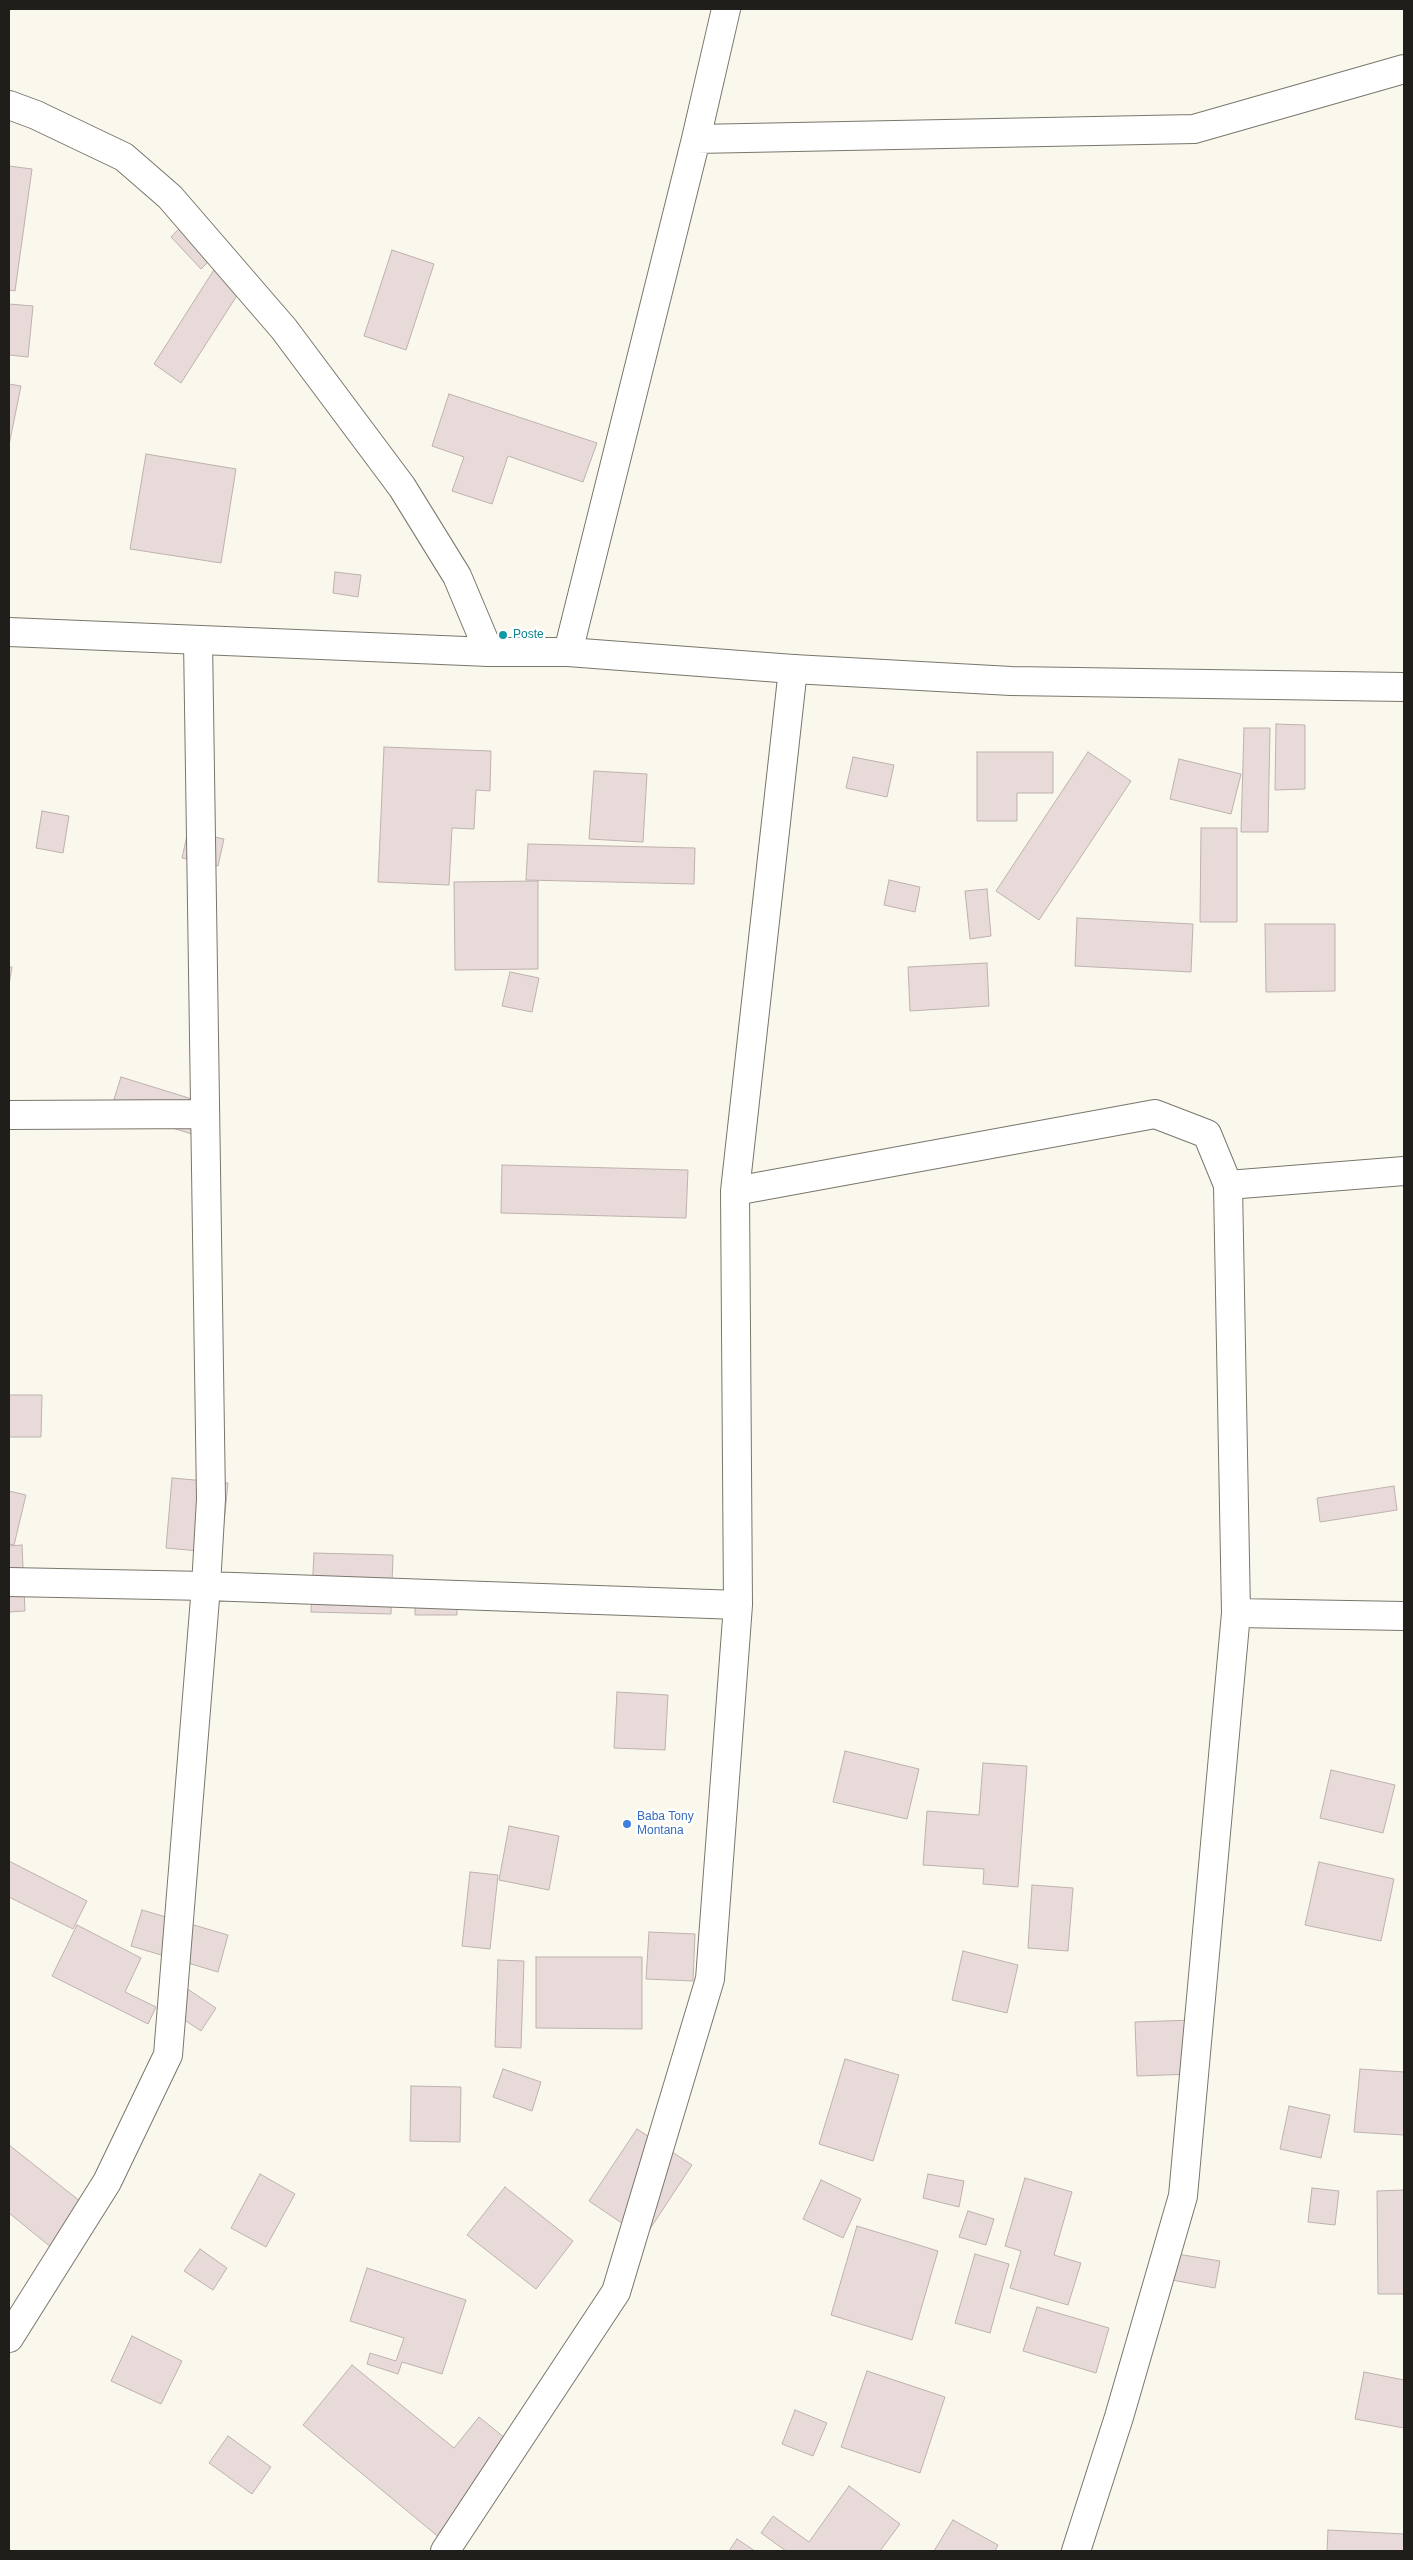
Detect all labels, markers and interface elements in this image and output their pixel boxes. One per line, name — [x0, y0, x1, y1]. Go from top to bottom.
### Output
place label: Poste — [513, 628, 544, 642]
marker: Poste — [497, 629, 509, 641]
place label: Baba Tony Montana — [637, 1810, 694, 1838]
marker: Baba Tony Montana — [621, 1818, 633, 1830]

